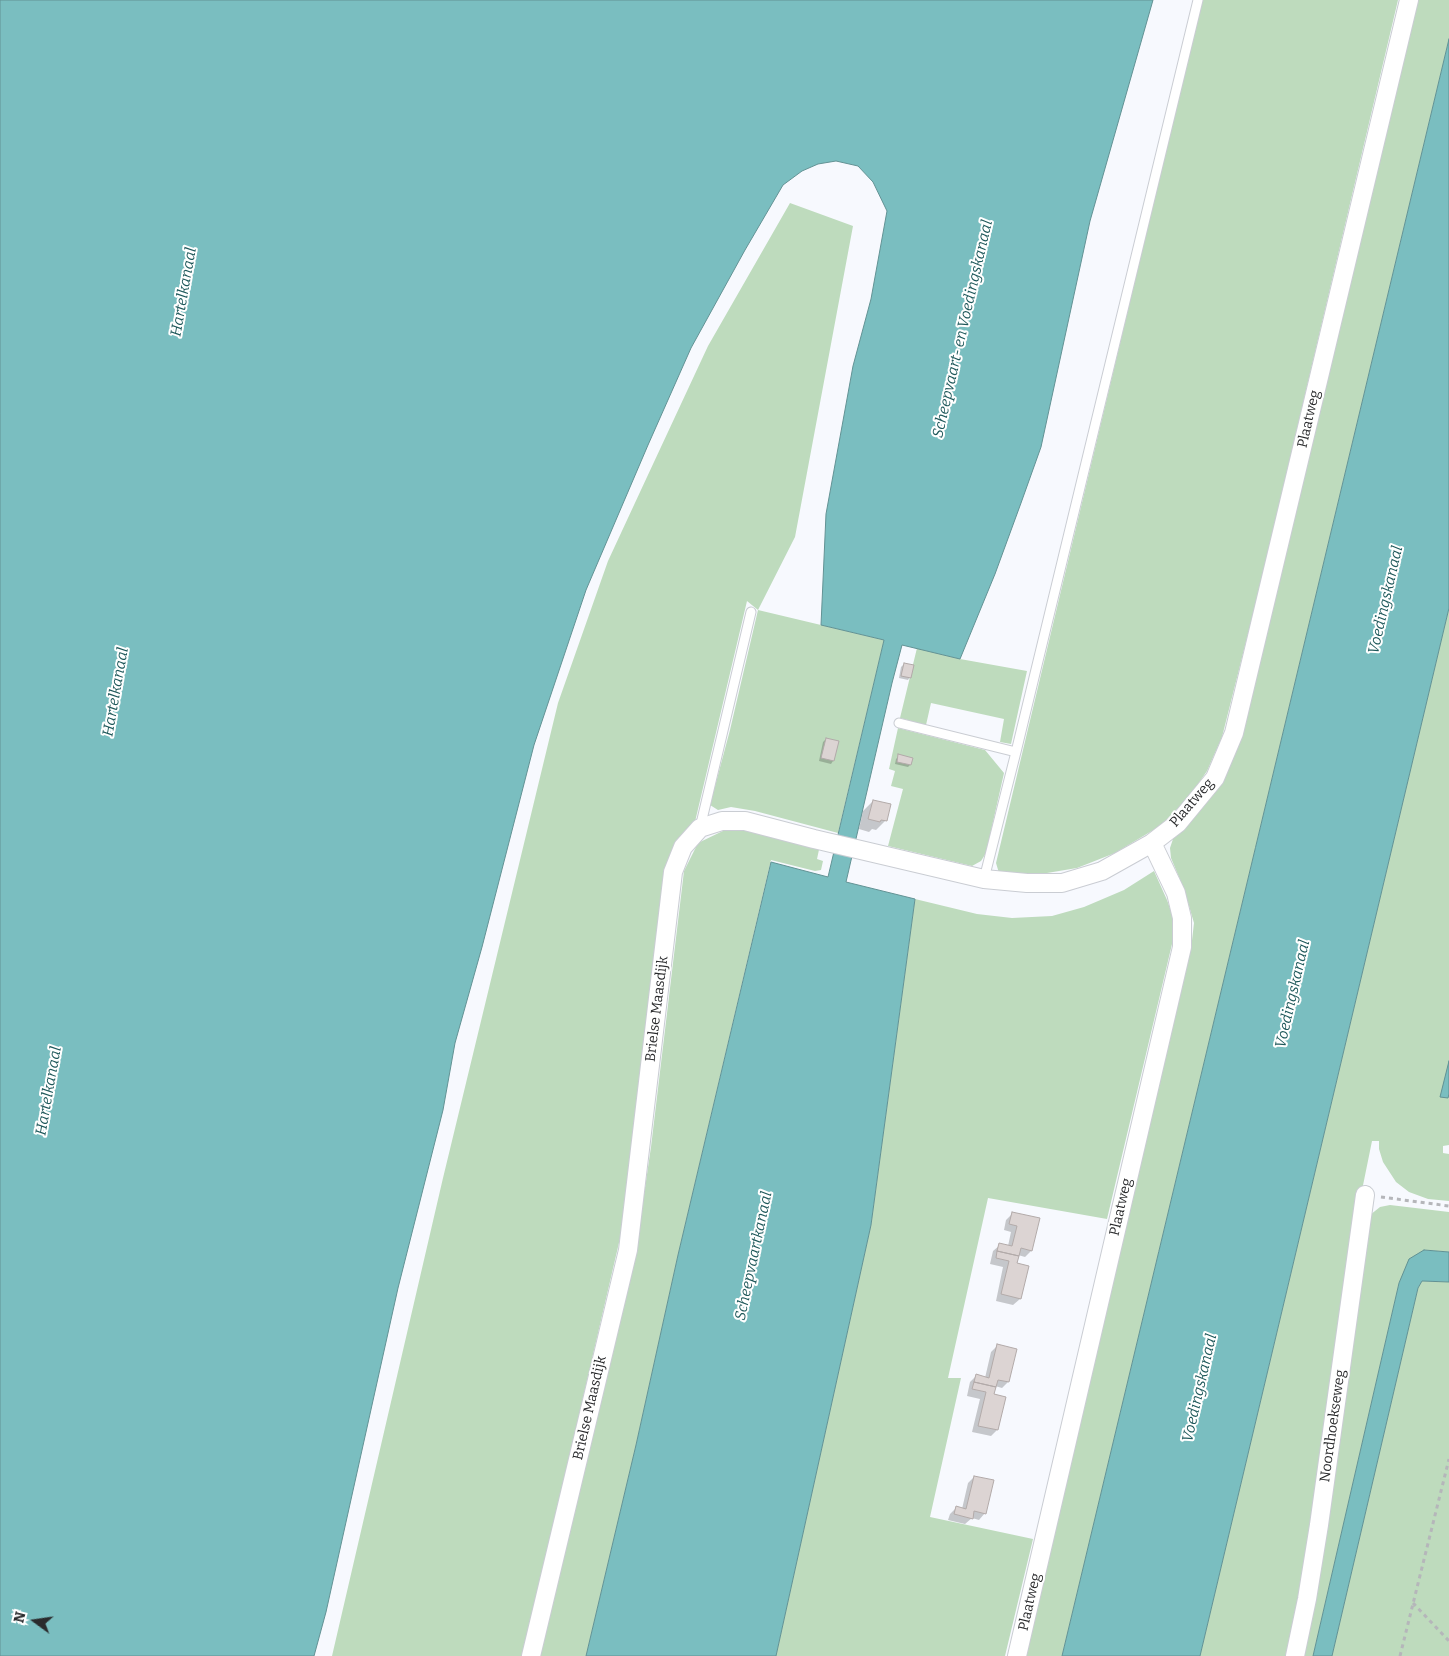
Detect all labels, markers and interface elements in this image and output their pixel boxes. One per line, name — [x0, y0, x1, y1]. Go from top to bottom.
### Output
water label: Scheepvaart- en Voedingskanaal — [929, 218, 997, 440]
water label: Hartelkanaal — [167, 246, 201, 338]
street label: Plaatweg — [1294, 389, 1324, 449]
water label: Voedingskanaal — [1365, 544, 1407, 656]
water label: Hartelkanaal — [99, 646, 133, 738]
street label: Plaatweg — [1166, 775, 1218, 831]
water label: Voedingskanaal — [1272, 938, 1314, 1050]
street label: Brielse Maasdijk — [642, 955, 672, 1063]
water label: Hartelkanaal — [32, 1045, 66, 1137]
street label: Plaatweg — [1106, 1177, 1136, 1237]
water label: Scheepvaartkanaal — [732, 1190, 776, 1322]
water label: Voedingskanaal — [1179, 1332, 1221, 1444]
street label: Brielse Maasdijk — [570, 1354, 610, 1462]
street label: Noordhoekseweg — [1317, 1369, 1349, 1483]
street label: Plaatweg — [1015, 1572, 1045, 1632]
north arrow — [10, 1596, 60, 1646]
text: N — [10, 1610, 30, 1625]

